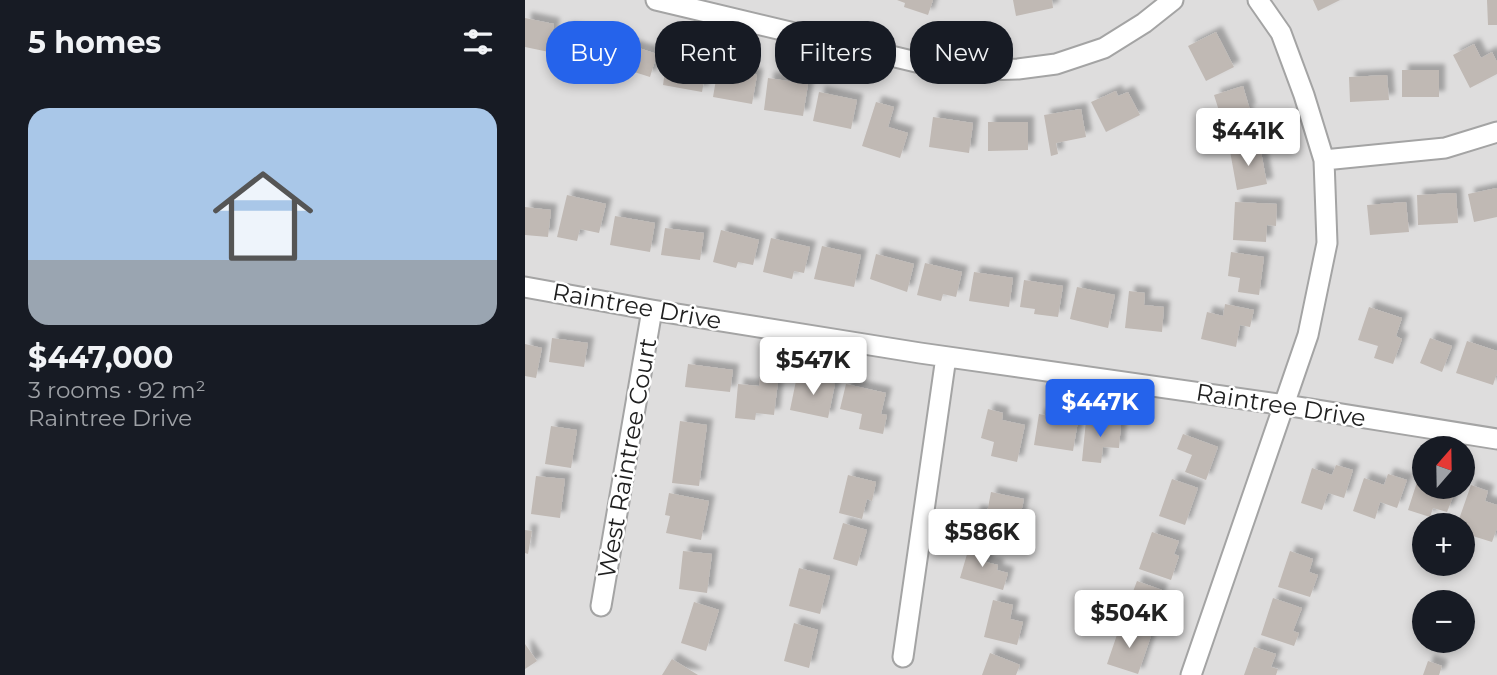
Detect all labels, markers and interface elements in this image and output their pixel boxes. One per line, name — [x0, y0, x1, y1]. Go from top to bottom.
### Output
chip: Buy — [546, 21, 641, 84]
chip: Rent — [655, 21, 761, 84]
chip: Filters — [775, 21, 896, 84]
chip: New — [910, 21, 1013, 84]
icon: filters — [459, 23, 497, 61]
text: 5 homes — [28, 24, 161, 61]
pin: $441K — [1199, 108, 1297, 168]
text: $441K — [1212, 117, 1284, 145]
icon: home — [200, 153, 326, 279]
street label: Raintree Drive — [550, 277, 724, 335]
street label: West Raintree Court — [592, 335, 662, 580]
pin: $547K — [764, 338, 862, 397]
text: $447,000 — [28, 339, 173, 376]
text: $547K — [776, 346, 850, 374]
text: 3 rooms · 92 m² — [28, 376, 206, 404]
street label: Raintree Drive — [1194, 377, 1368, 433]
pin: $447K — [1051, 380, 1149, 439]
text: $447K — [1062, 388, 1138, 416]
text: Raintree Drive — [28, 404, 192, 432]
north arrow — [1412, 436, 1475, 499]
map controls — [1412, 436, 1475, 653]
pin: $586K — [933, 510, 1031, 569]
button: + — [1412, 513, 1475, 576]
text: $586K — [944, 518, 1020, 546]
pin: $504K — [1080, 590, 1178, 650]
button: − — [1412, 590, 1475, 653]
text: $504K — [1091, 599, 1167, 627]

